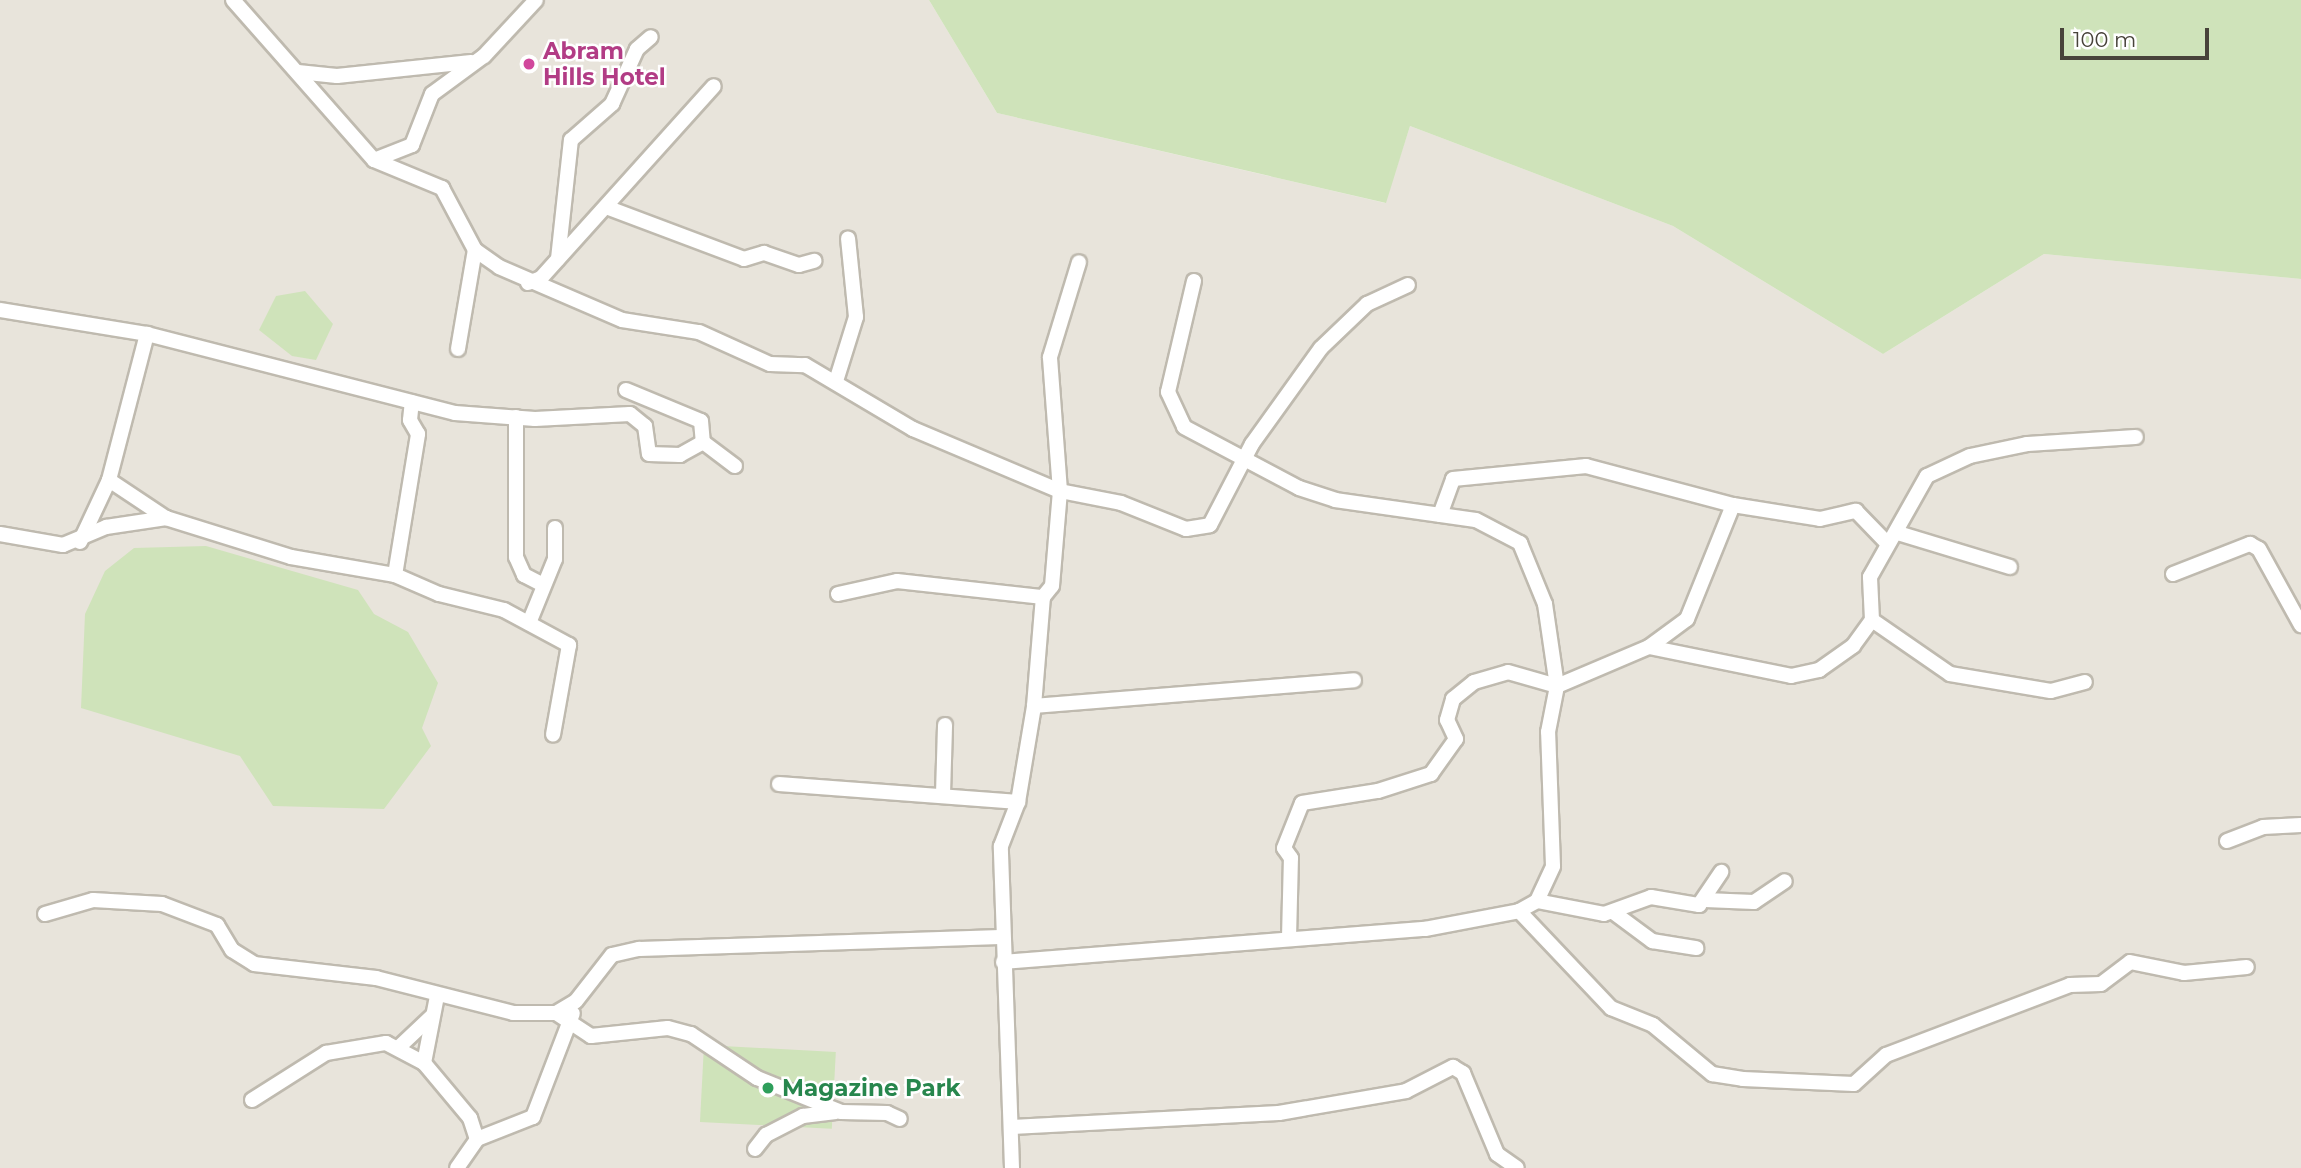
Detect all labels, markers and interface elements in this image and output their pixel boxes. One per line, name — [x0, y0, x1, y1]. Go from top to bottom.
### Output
scale bar — [2063, 14, 2212, 58]
text: 100 m — [2073, 27, 2136, 52]
place label: Abram Hills Hotel — [543, 37, 666, 91]
marker: Abram Hills Hotel — [521, 56, 537, 72]
place label: Magazine Park — [782, 1074, 961, 1102]
marker: Magazine Park — [760, 1080, 776, 1096]

